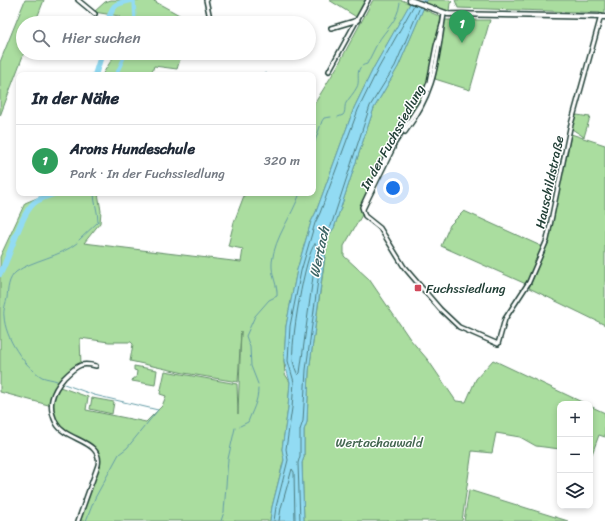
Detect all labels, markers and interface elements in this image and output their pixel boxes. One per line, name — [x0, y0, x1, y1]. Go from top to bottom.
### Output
pin: 1 — [449, 10, 475, 43]
search box — [16, 16, 316, 60]
text: Hier suchen — [62, 25, 141, 51]
icon: search — [30, 27, 52, 49]
street label: In der Fuchssiedlung — [353, 80, 431, 195]
text: In der Nähe — [32, 83, 119, 113]
street label: Hauschildstraße — [528, 133, 571, 231]
text: Arons Hundeschule — [70, 136, 195, 162]
text: 1 — [42, 149, 48, 172]
text: 320 m — [264, 149, 300, 172]
text: Park · In der Fuchssiedlung — [70, 162, 225, 185]
your location — [383, 178, 403, 198]
water label: Wertach — [302, 223, 337, 280]
place label: Fuchssiedlung — [426, 277, 506, 300]
marker: Fuchssiedlung — [413, 283, 423, 293]
map controls — [557, 401, 593, 509]
button: + — [557, 401, 593, 437]
park label: Wertachauwald — [335, 431, 424, 454]
button: − — [557, 437, 593, 473]
button: layers — [557, 473, 593, 509]

